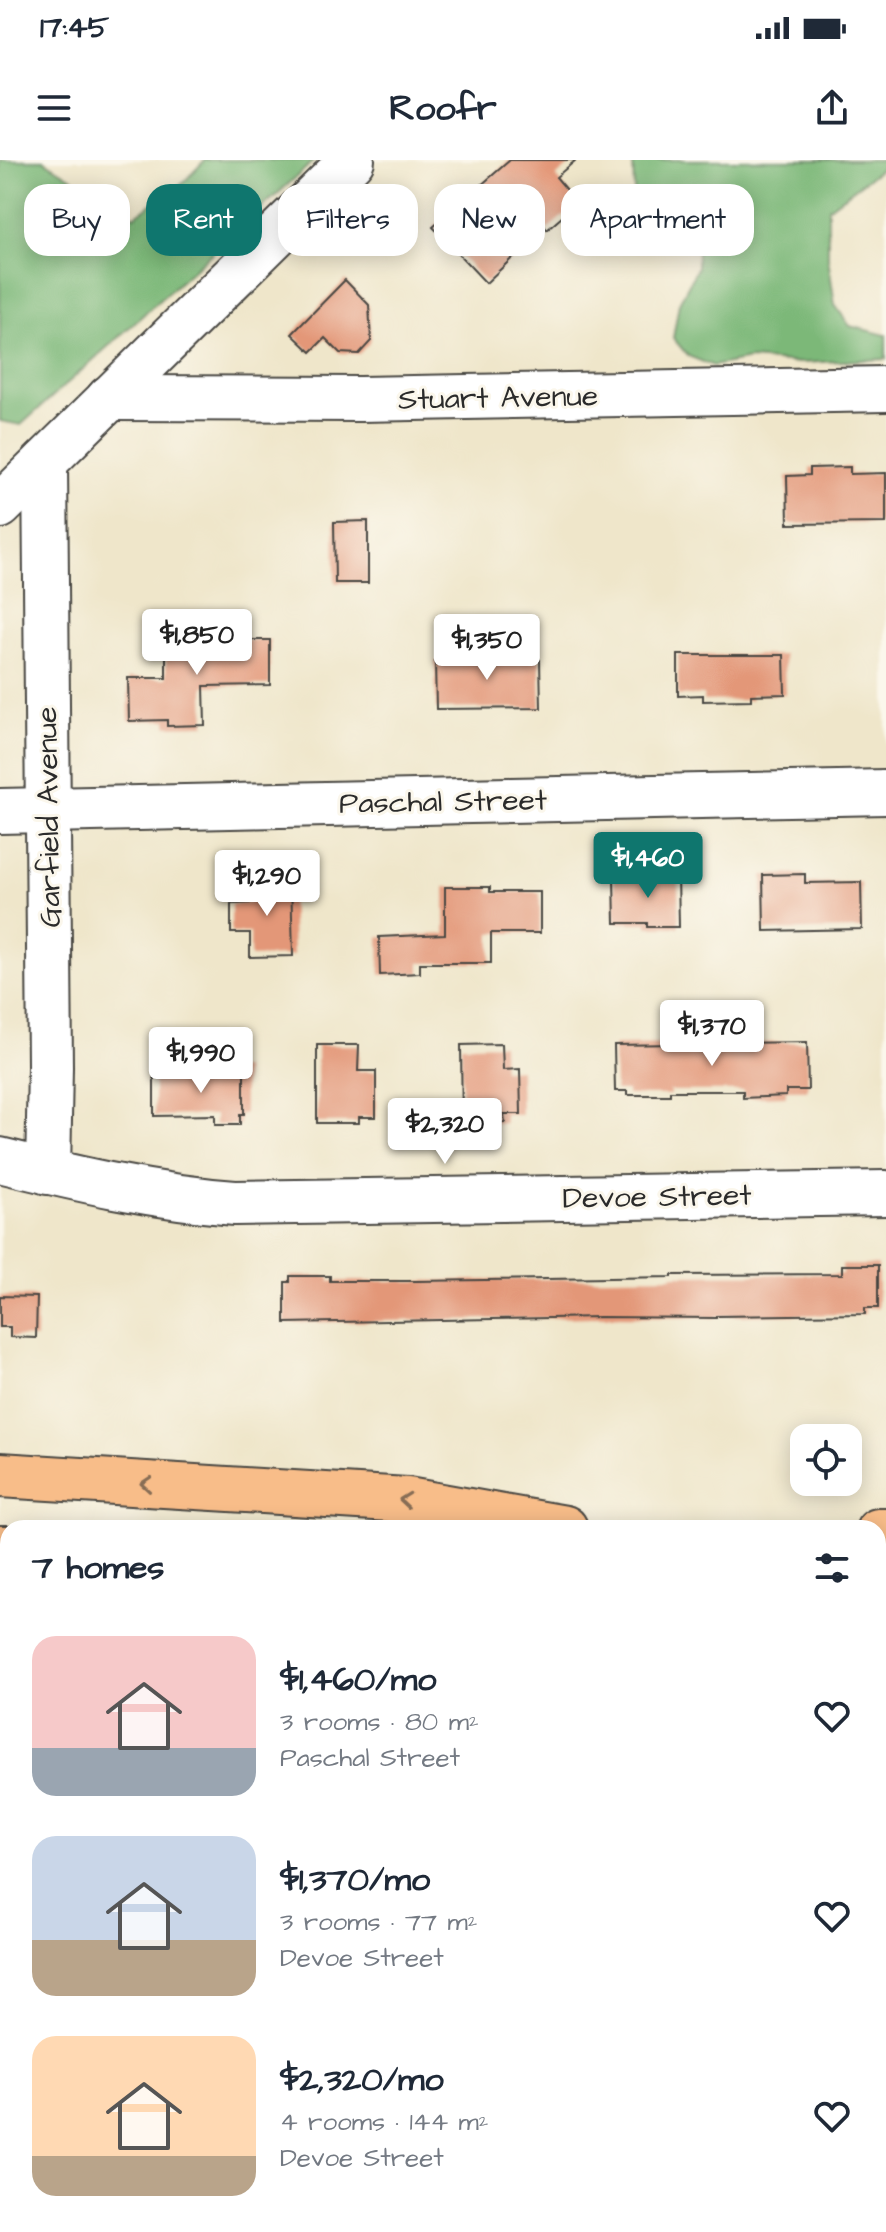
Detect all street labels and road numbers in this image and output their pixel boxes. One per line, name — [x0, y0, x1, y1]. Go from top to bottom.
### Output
street label: Stuart Avenue — [398, 375, 598, 421]
street label: Garfield Avenue — [26, 706, 72, 928]
street label: Paschal Street — [339, 779, 547, 825]
street label: Devoe Street — [562, 1174, 752, 1220]

